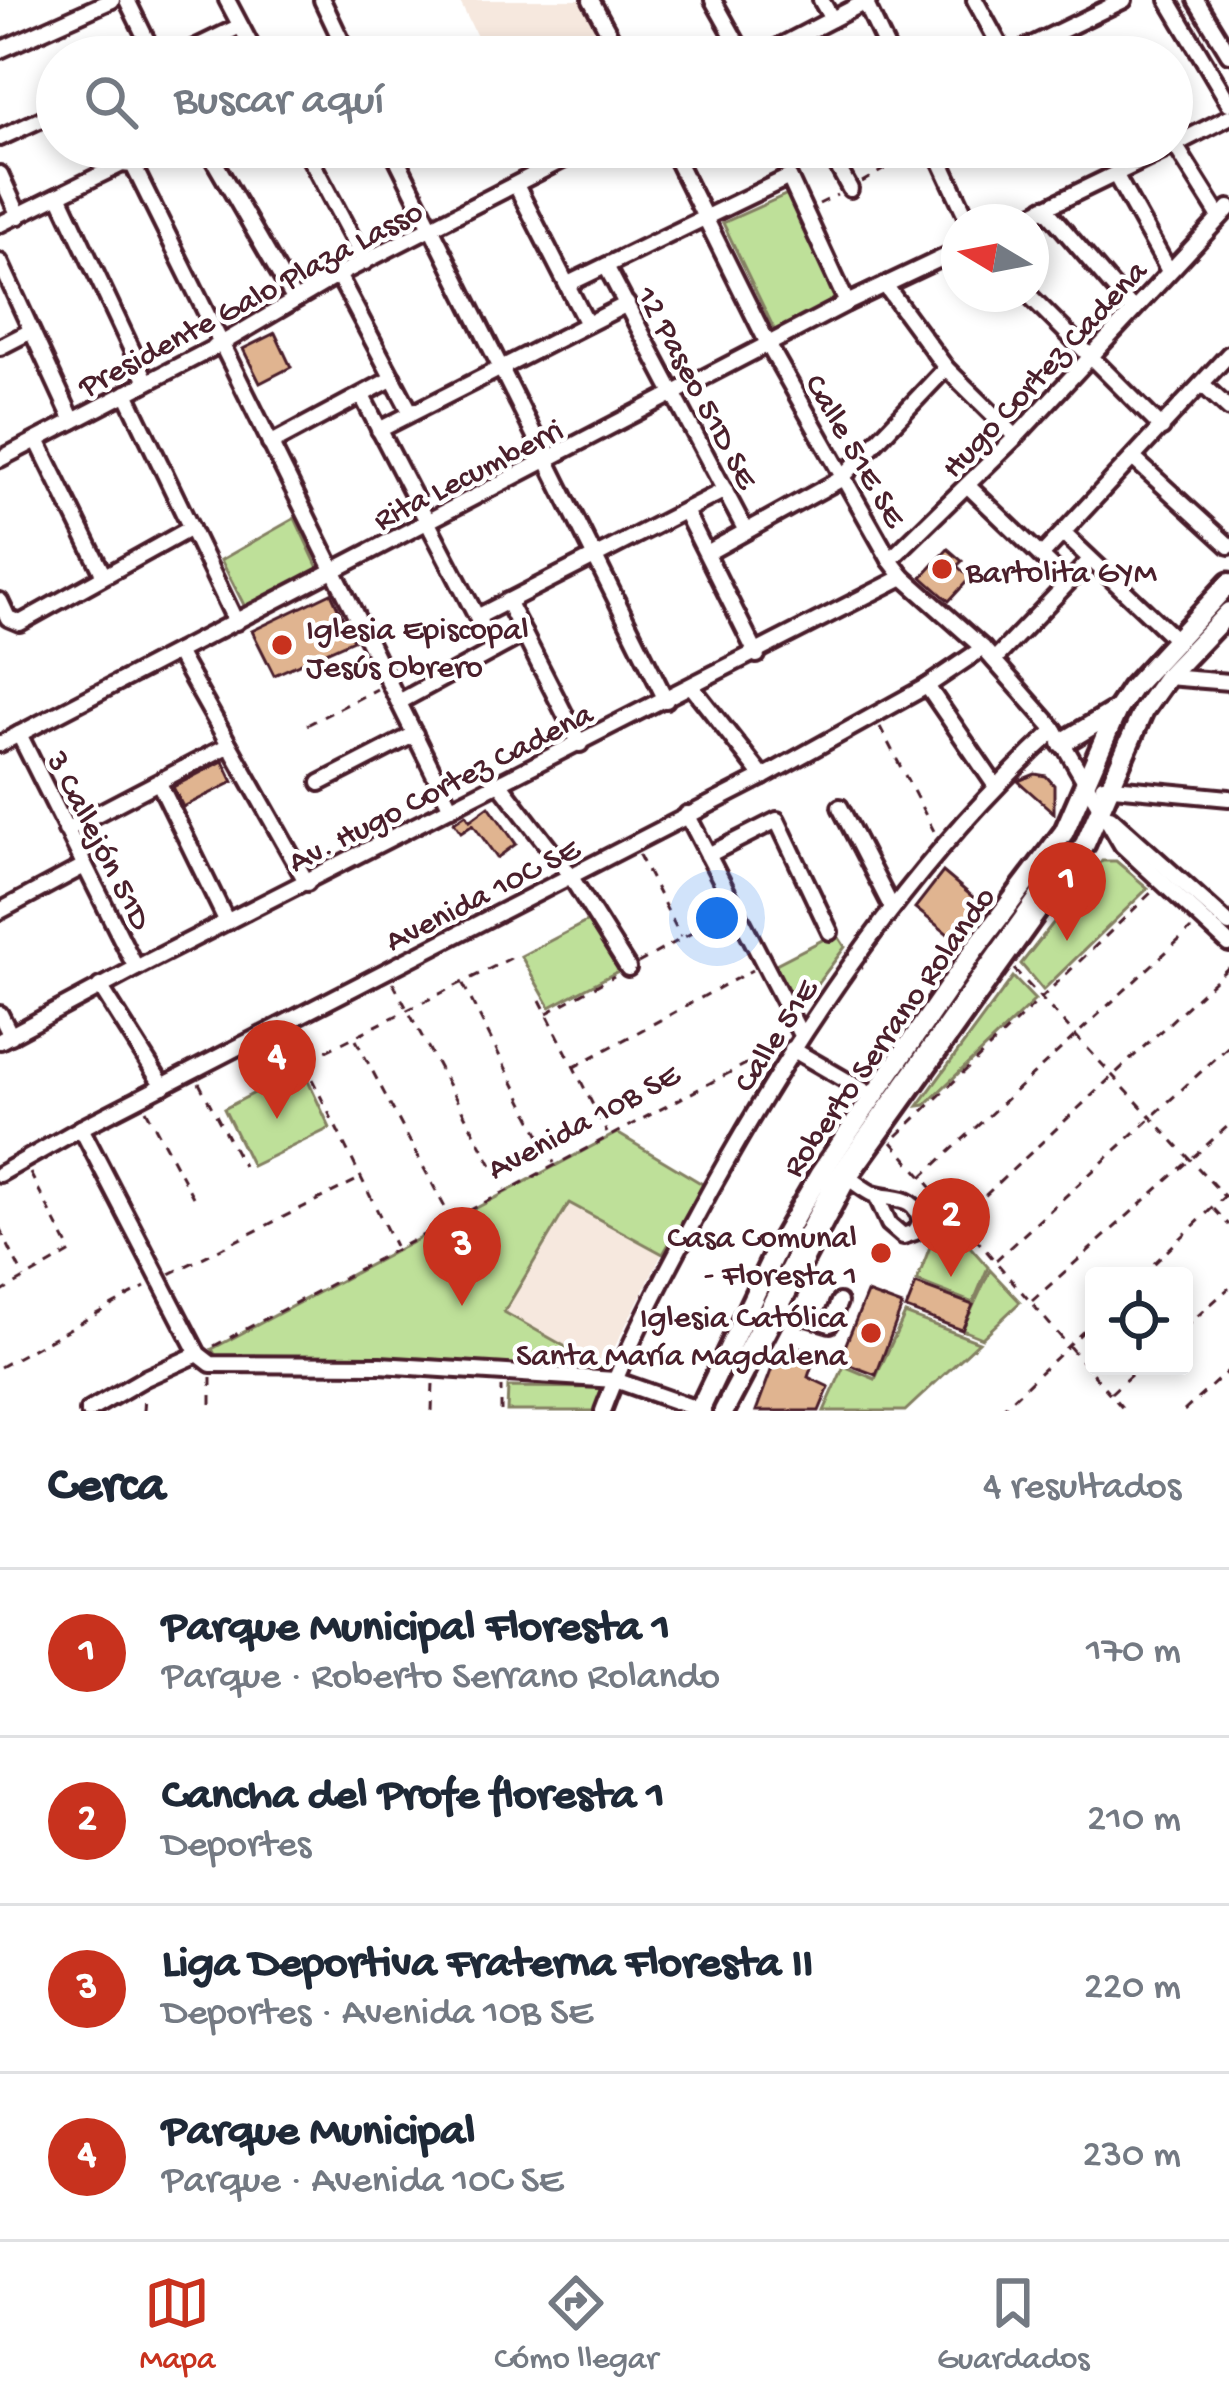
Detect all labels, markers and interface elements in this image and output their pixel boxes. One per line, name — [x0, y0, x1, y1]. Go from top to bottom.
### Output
search box — [36, 36, 1193, 168]
icon: search — [78, 69, 144, 135]
text: Buscar aquí — [174, 76, 384, 129]
street label: Presidente Galo Plaza Lasso — [72, 194, 430, 409]
north arrow — [941, 204, 1049, 312]
street label: Hugo Cortez Cadena — [936, 253, 1158, 488]
street label: 12 Paseo 51D SE — [625, 280, 765, 498]
street label: Calle 51E SE — [794, 369, 913, 537]
street label: Rita Lecumberri — [368, 413, 571, 542]
marker: Bartolita GYM — [929, 556, 955, 582]
place label: Bartolita GYM — [965, 556, 1158, 594]
place label: Iglesia Episcopal Jesús Obrero — [306, 613, 529, 689]
marker: Iglesia Episcopal Jesús Obrero — [269, 632, 295, 658]
street label: Av. Hugo Cortez Cadena — [283, 696, 602, 884]
street label: 3 Callejón 51D — [35, 745, 158, 938]
street label: Avenida 10C SE — [380, 831, 589, 963]
pin: 1 — [1028, 842, 1106, 941]
street label: Roberto Serrano Rolando — [776, 881, 1006, 1186]
your location — [687, 888, 747, 948]
street label: Calle 51E — [728, 973, 829, 1101]
pin: 4 — [238, 1020, 316, 1119]
street label: Avenida 10B SE — [482, 1057, 689, 1191]
pin: 2 — [912, 1178, 990, 1277]
pin: 3 — [423, 1207, 501, 1306]
place label: Casa Comunal - Floresta 1 — [667, 1221, 857, 1297]
marker: Casa Comunal - Floresta 1 — [868, 1240, 894, 1266]
map controls — [1085, 1267, 1193, 1375]
button: locate — [1085, 1267, 1193, 1375]
place label: Iglesia Católica Santa María Magdalena — [516, 1301, 849, 1377]
marker: Iglesia Católica Santa María Magdalena — [858, 1320, 884, 1346]
text: Cerca — [48, 1459, 166, 1519]
text: 4 resultados — [983, 1466, 1181, 1512]
text: Parque Municipal Floresta 1 — [162, 1603, 670, 1656]
text: 1 — [79, 1630, 95, 1676]
text: 170 m — [1086, 1630, 1181, 1676]
text: Parque · Roberto Serrano Rolando — [162, 1656, 720, 1702]
text: Cancha del Profe floresta 1 — [162, 1771, 665, 1824]
text: 2 — [77, 1798, 97, 1844]
text: 210 m — [1087, 1798, 1181, 1844]
text: Deportes — [162, 1824, 311, 1870]
text: Liga Deportiva Fraterna Floresta II — [162, 1939, 813, 1992]
text: 3 — [77, 1966, 97, 2012]
text: 220 m — [1084, 1966, 1181, 2012]
text: Deportes · Avenida 10B SE — [162, 1992, 592, 2038]
text: Parque Municipal — [162, 2107, 475, 2160]
text: 4 — [78, 2134, 96, 2180]
text: 230 m — [1083, 2134, 1181, 2180]
text: Parque · Avenida 10C SE — [162, 2160, 563, 2206]
tab: Mapa — [139, 2270, 215, 2380]
tab: Cómo llegar — [494, 2270, 658, 2380]
tab: Guardados — [937, 2270, 1090, 2380]

